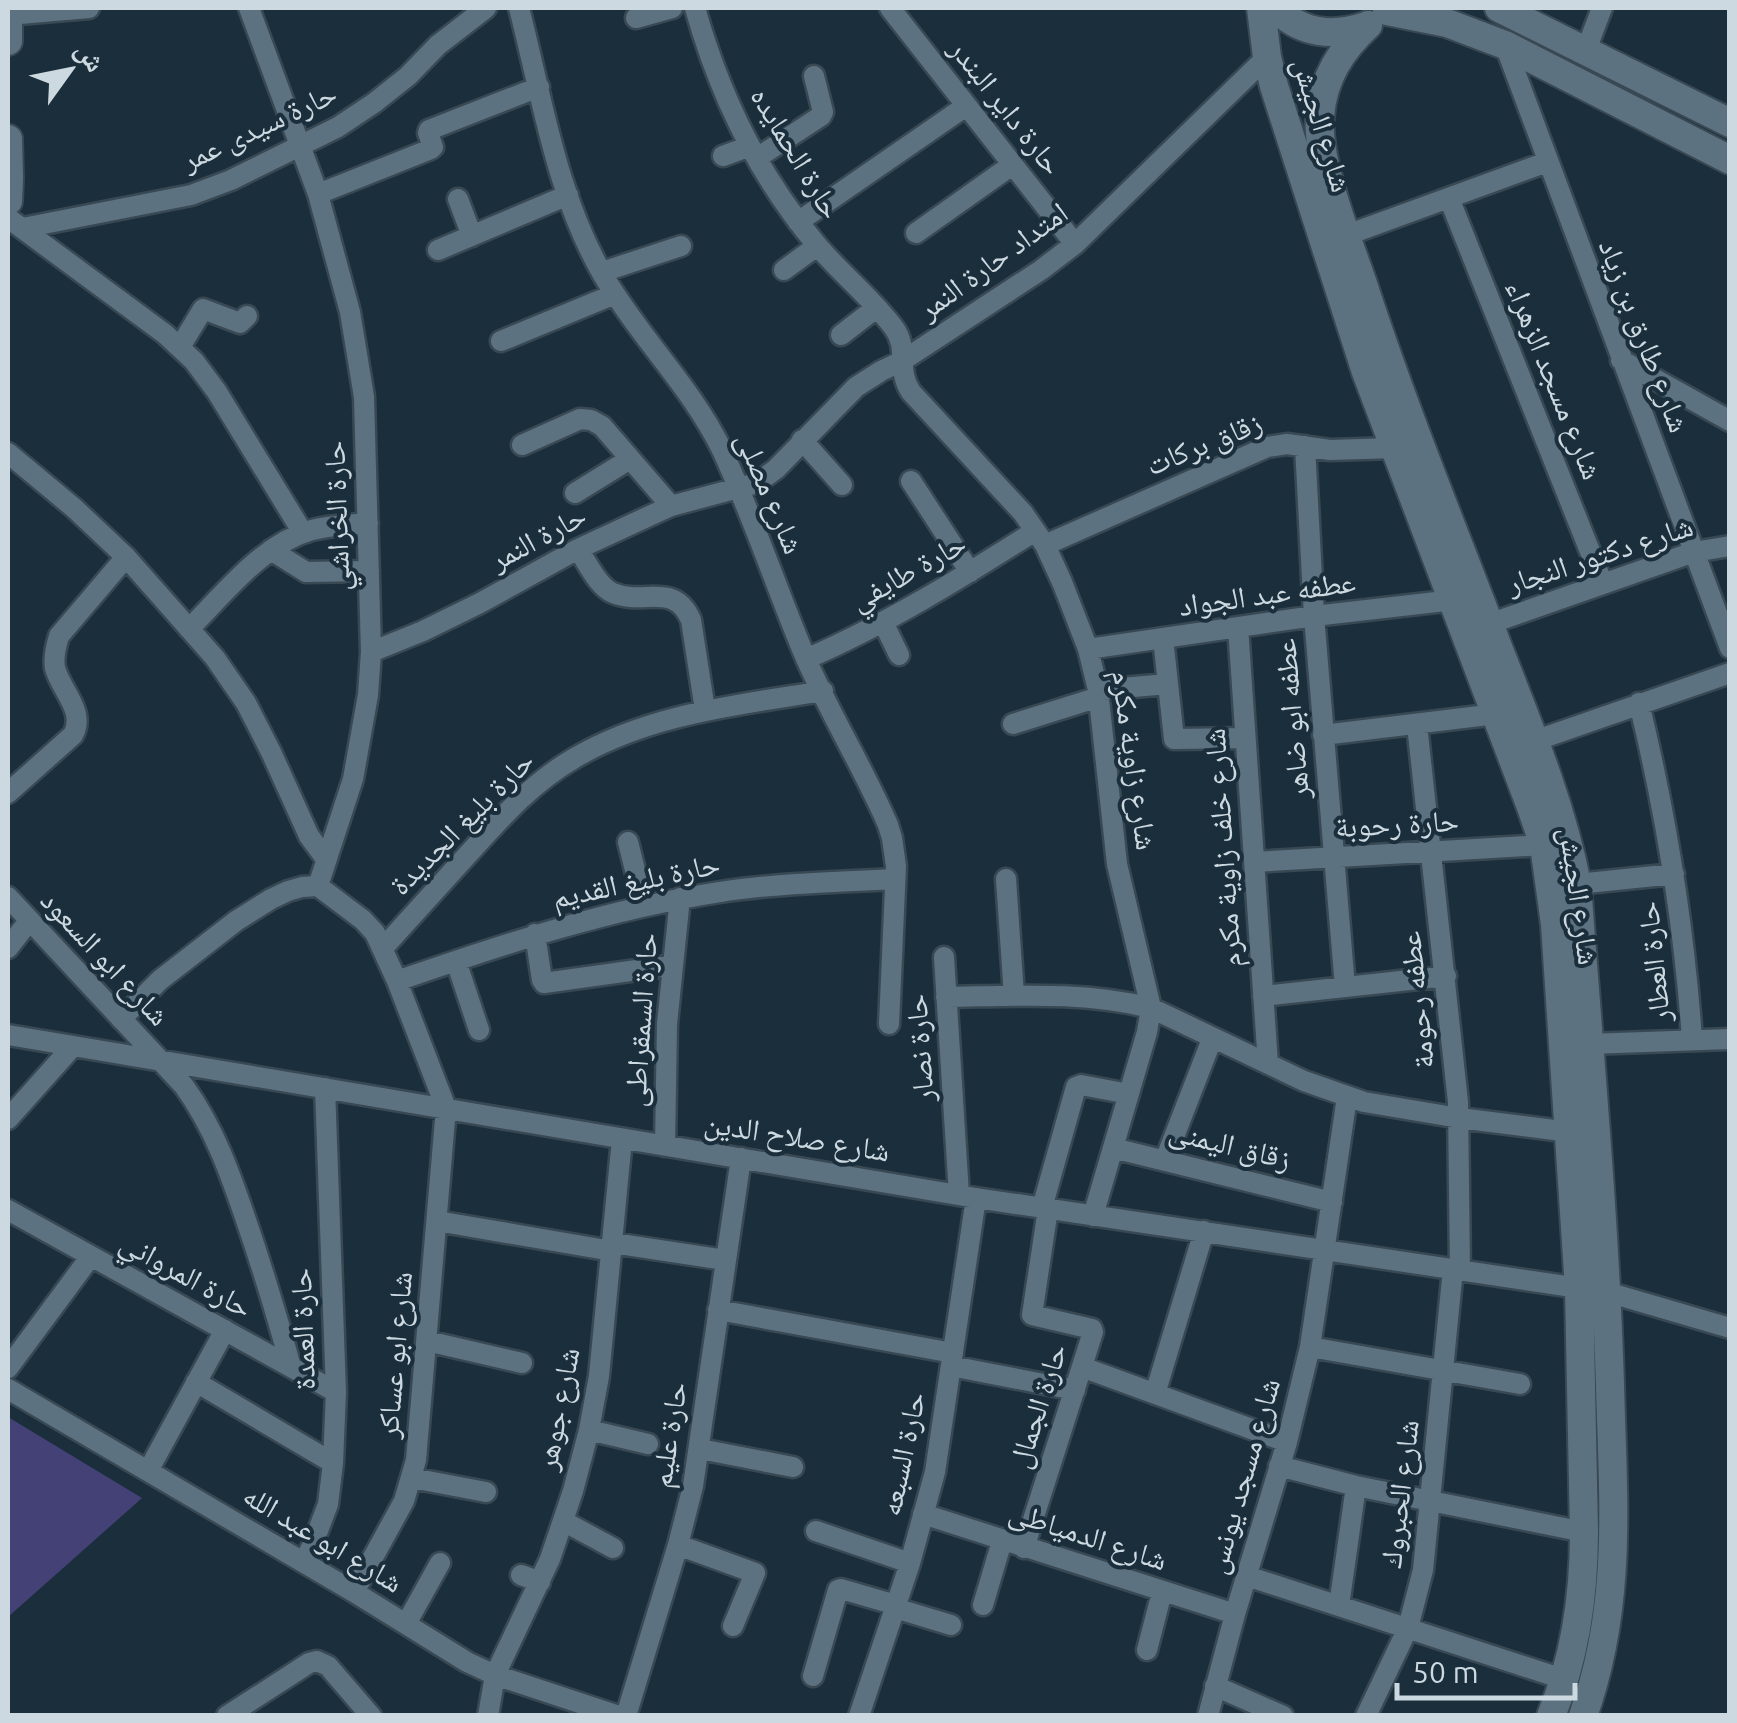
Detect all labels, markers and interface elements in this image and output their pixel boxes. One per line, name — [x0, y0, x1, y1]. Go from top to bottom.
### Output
north arrow — [20, 20, 120, 120]
street label: حارة داير البندر — [942, 31, 1070, 182]
text: ش — [69, 35, 112, 78]
street label: شارع الجيش — [1284, 53, 1359, 197]
street label: حارة سيدى عمر — [175, 75, 342, 179]
street label: حارة الحمايده — [744, 80, 849, 225]
street label: امتداد حارة النمر — [910, 195, 1074, 326]
street label: شارع طارق بن زياد — [1590, 234, 1697, 438]
street label: شارع مسجد الزهراء — [1497, 275, 1610, 485]
street label: زقاق بركات — [1141, 405, 1267, 483]
street label: شارع مصلى — [727, 427, 812, 560]
street label: حارة الخراشي — [316, 440, 363, 592]
street label: حارة النمر — [483, 498, 591, 577]
street label: شارع دكتور النجار — [1501, 508, 1698, 603]
street label: حارة طايفي — [844, 525, 975, 624]
street label: عطفه عبد الجواد — [1176, 564, 1358, 623]
street label: عطفه ابو ضاهر — [1267, 637, 1316, 802]
street label: شارع زاوية مكرم — [1103, 668, 1164, 853]
street label: شارع خلف زاوية مكرم — [1197, 727, 1250, 969]
street label: حارة بليغ الجديدة — [382, 743, 542, 903]
street label: حارة رحوبة — [1334, 803, 1460, 844]
street label: شارع الجيش — [1551, 825, 1606, 967]
street label: حارة بليغ القديم — [549, 846, 723, 918]
street label: شارع ابو السعود — [32, 883, 177, 1034]
street label: حارة العطار — [1630, 900, 1676, 1025]
street label: عطفه رحومة — [1392, 930, 1440, 1071]
street label: حارة السمقراطى — [617, 932, 665, 1108]
street label: حارة نصار — [898, 993, 940, 1104]
street label: شارع صلاح الدين — [702, 1105, 892, 1170]
street label: زقاق اليمنى — [1165, 1113, 1295, 1177]
street label: حارة المرواني — [111, 1224, 258, 1331]
street label: حارة العمدة — [283, 1267, 321, 1391]
street label: شارع ابو عساكر — [370, 1270, 421, 1441]
street label: حارة الجمال — [1001, 1339, 1075, 1473]
street label: شارع جوهر — [528, 1345, 589, 1475]
street label: شارع مسجد يونس — [1198, 1374, 1289, 1578]
street label: حارة عليم — [643, 1380, 697, 1491]
street label: حارة السبعه — [872, 1389, 933, 1519]
street label: شارع الحبروك — [1373, 1418, 1428, 1570]
street label: شارع ابو عبد الله — [236, 1477, 409, 1602]
street label: شارع الدمياطى — [1004, 1494, 1172, 1579]
scale bar — [1397, 1638, 1574, 1700]
text: 50 m — [1412, 1655, 1479, 1689]

